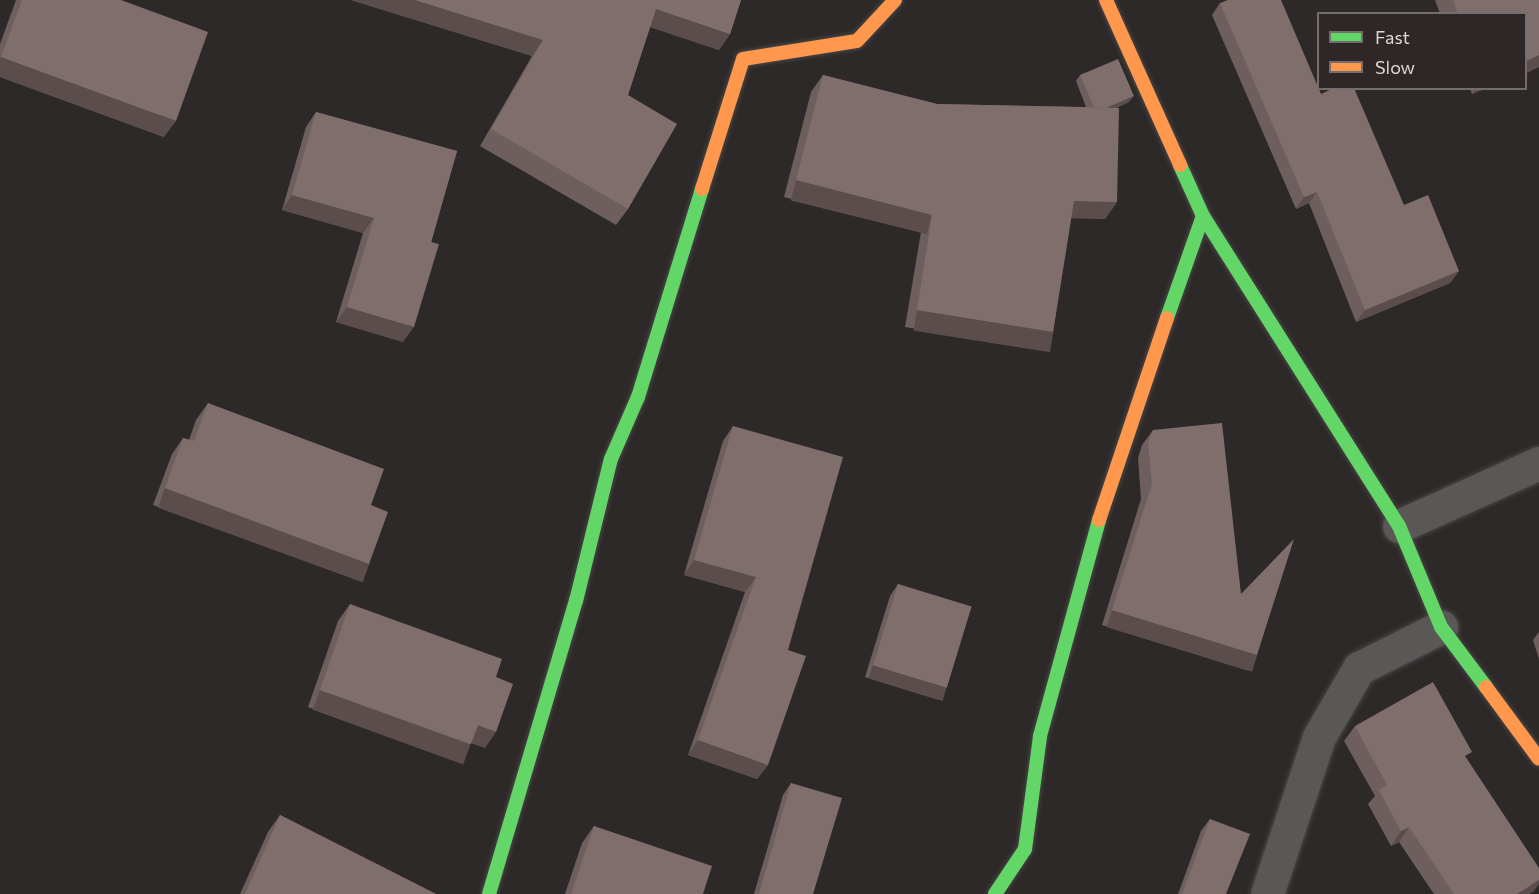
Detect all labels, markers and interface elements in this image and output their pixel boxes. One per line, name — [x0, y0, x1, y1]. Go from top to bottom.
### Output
legend — [1317, 12, 1527, 90]
text: Fast — [1375, 26, 1410, 48]
text: Slow — [1375, 56, 1415, 78]

